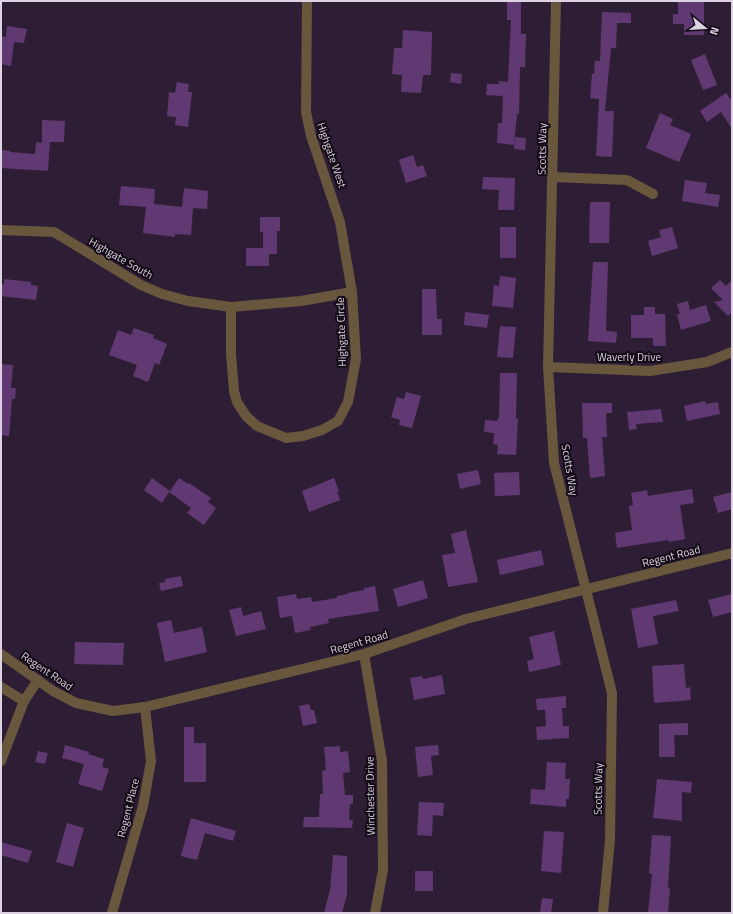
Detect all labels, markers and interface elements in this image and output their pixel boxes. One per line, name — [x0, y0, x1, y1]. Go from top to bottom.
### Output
north arrow — [685, 8, 725, 48]
text: N — [706, 25, 723, 37]
street label: Highgate West — [313, 120, 351, 190]
street label: Scotts Way — [534, 122, 550, 175]
street label: Highgate South — [86, 233, 156, 283]
street label: Highgate Circle — [332, 297, 350, 367]
street label: Waverly Drive — [597, 349, 661, 365]
street label: Scotts Way — [558, 443, 583, 498]
street label: Regent Road — [640, 541, 702, 571]
street label: Regent Road — [328, 626, 390, 658]
street label: Regent Road — [18, 648, 76, 694]
street label: Winchester Drive — [361, 756, 379, 836]
street label: Scotts Way — [590, 762, 606, 815]
street label: Regent Place — [113, 776, 143, 839]

